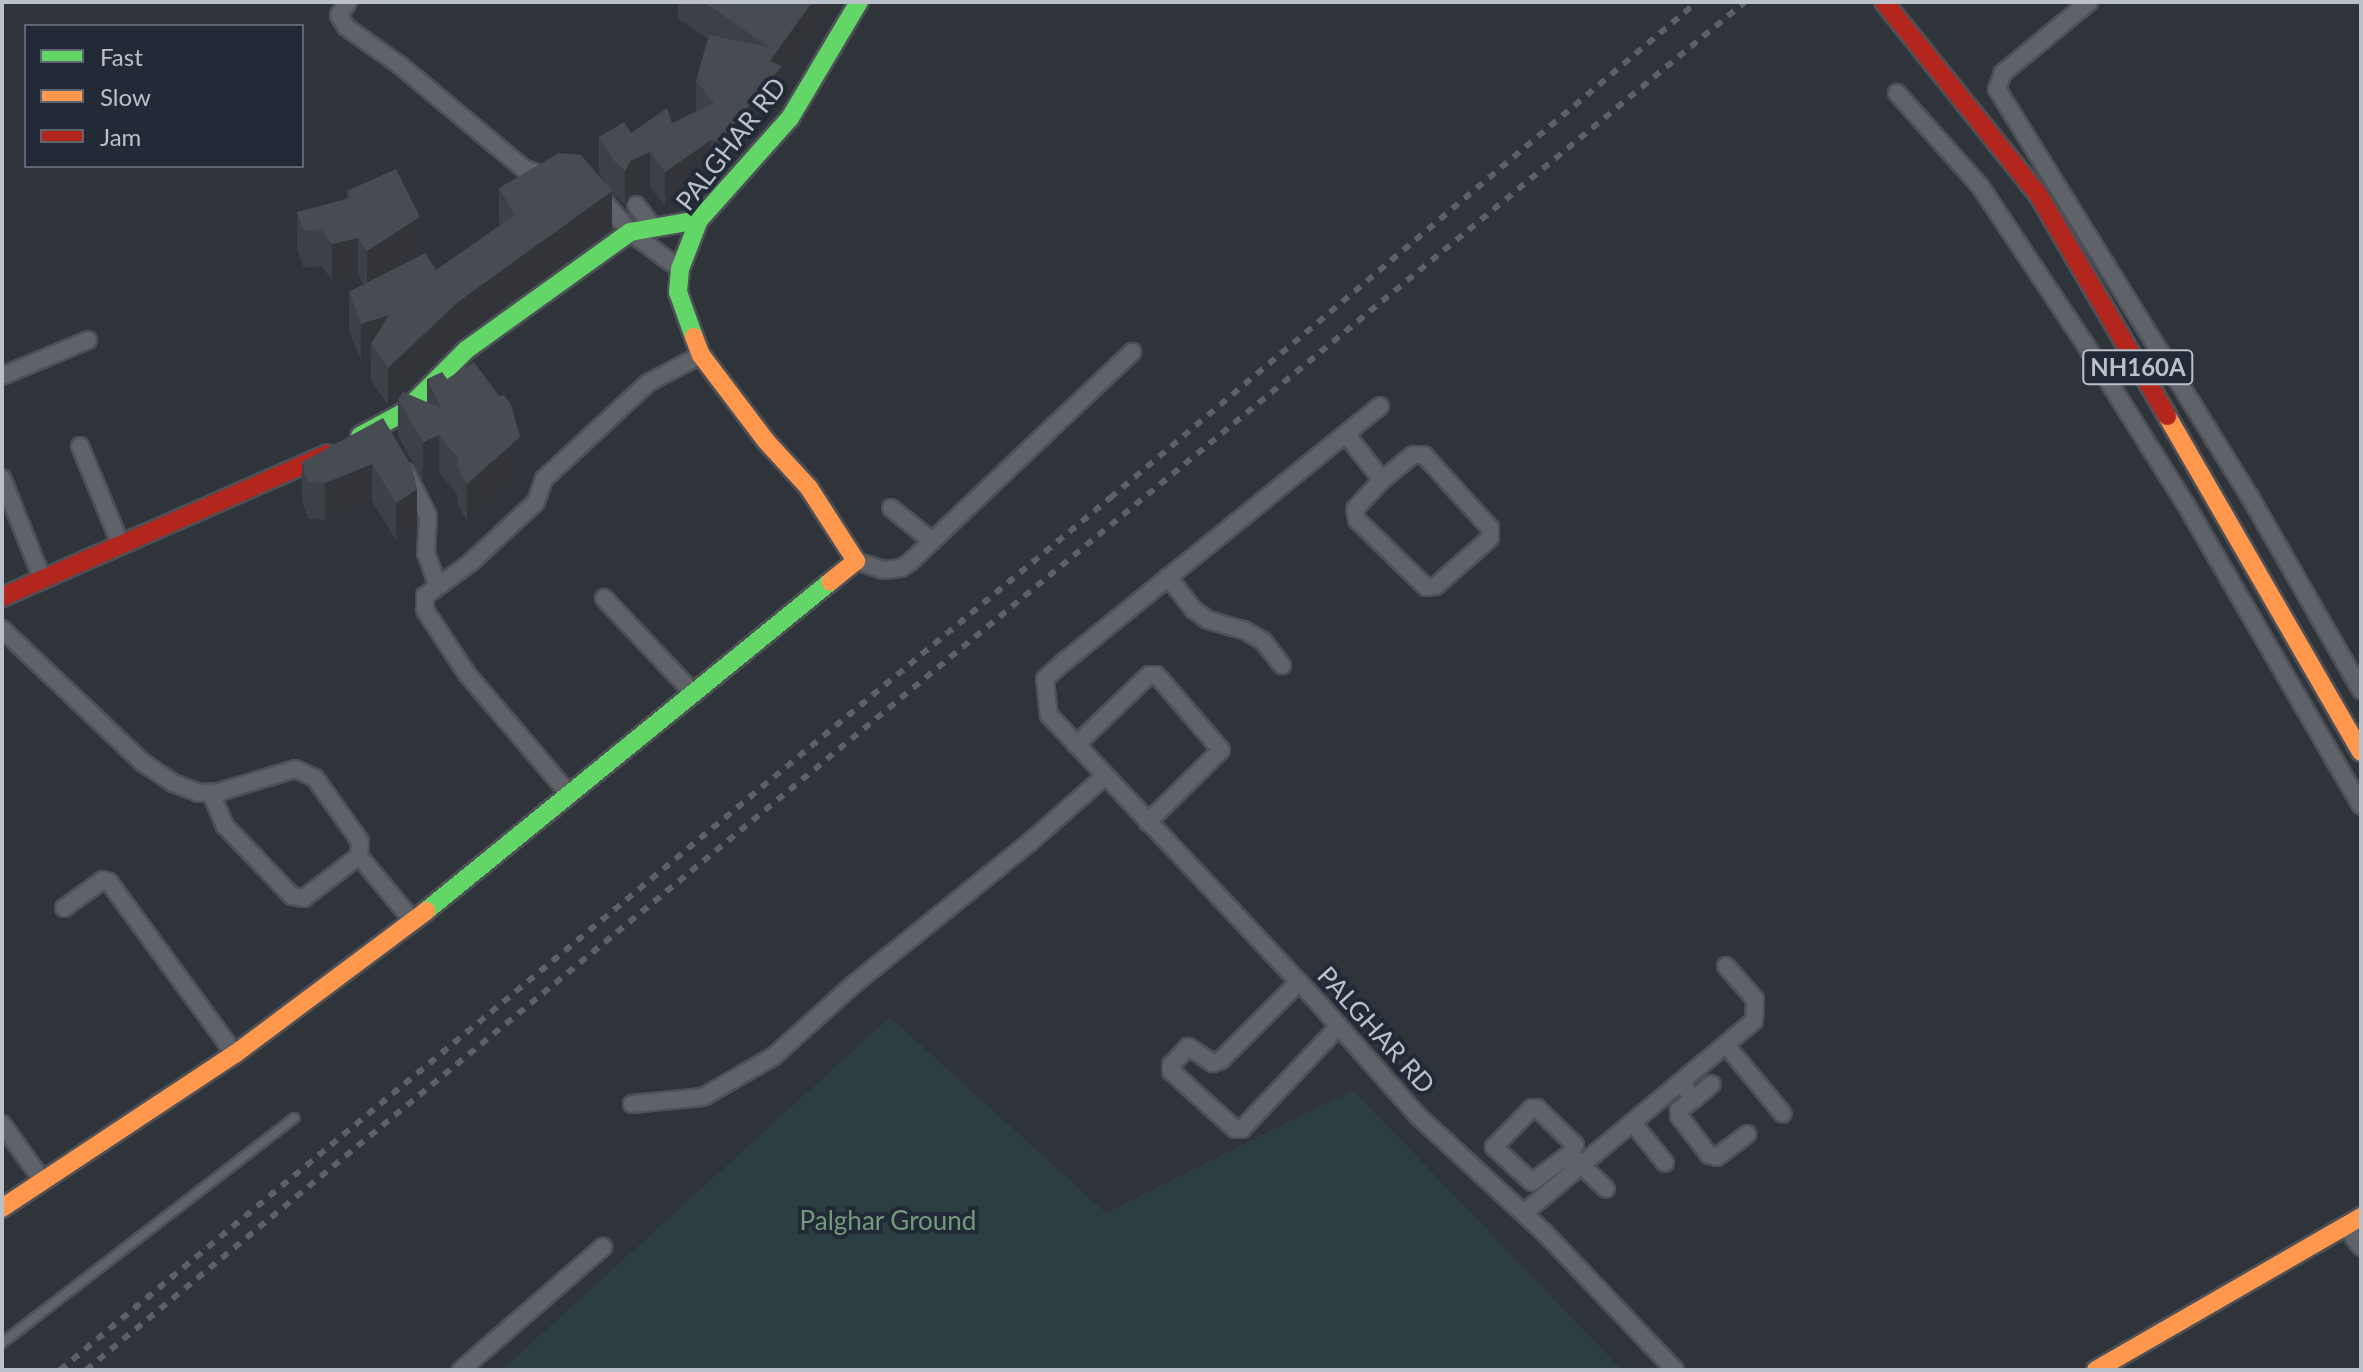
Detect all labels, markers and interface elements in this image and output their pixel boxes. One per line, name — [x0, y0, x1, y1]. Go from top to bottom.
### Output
legend — [24, 24, 304, 168]
text: Fast — [100, 42, 143, 71]
street label: PALGHAR RD — [670, 71, 792, 217]
text: Slow — [100, 82, 151, 111]
text: Jam — [100, 122, 141, 151]
road number: NH160A — [2082, 347, 2194, 387]
street label: PALGHAR RD — [1311, 960, 1441, 1100]
park label: Palghar Ground — [799, 1205, 977, 1237]

